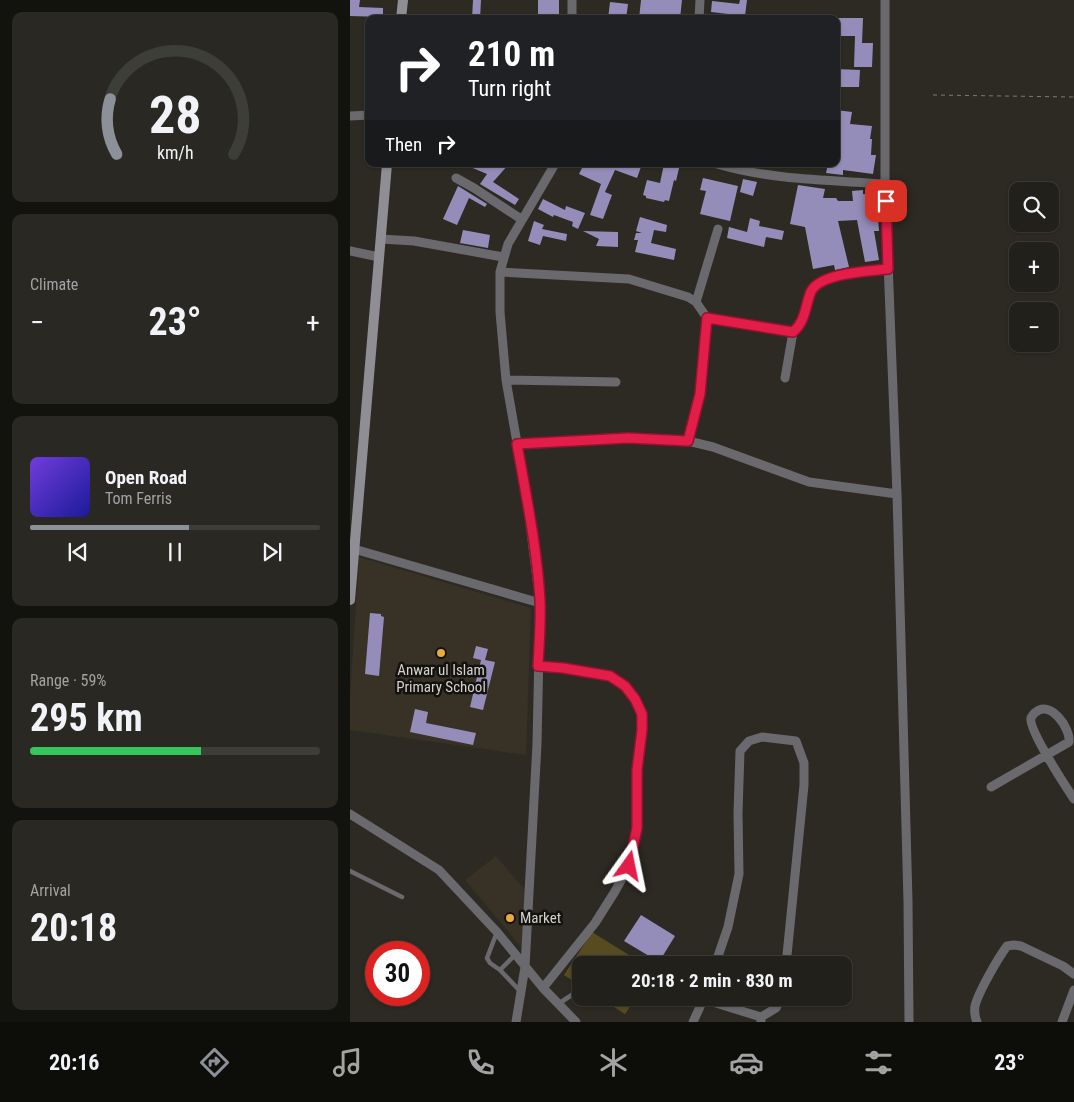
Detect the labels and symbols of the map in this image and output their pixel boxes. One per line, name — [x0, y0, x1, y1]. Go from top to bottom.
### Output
pin — [865, 180, 907, 222]
marker: Anwar ul Islam Primary School — [435, 647, 447, 659]
place label: Anwar ul Islam Primary School — [396, 661, 486, 696]
position arrow — [602, 839, 654, 891]
place label: Market — [520, 909, 561, 927]
marker: Market — [504, 912, 516, 924]
speed limit sign: 30 — [365, 941, 430, 1006]

